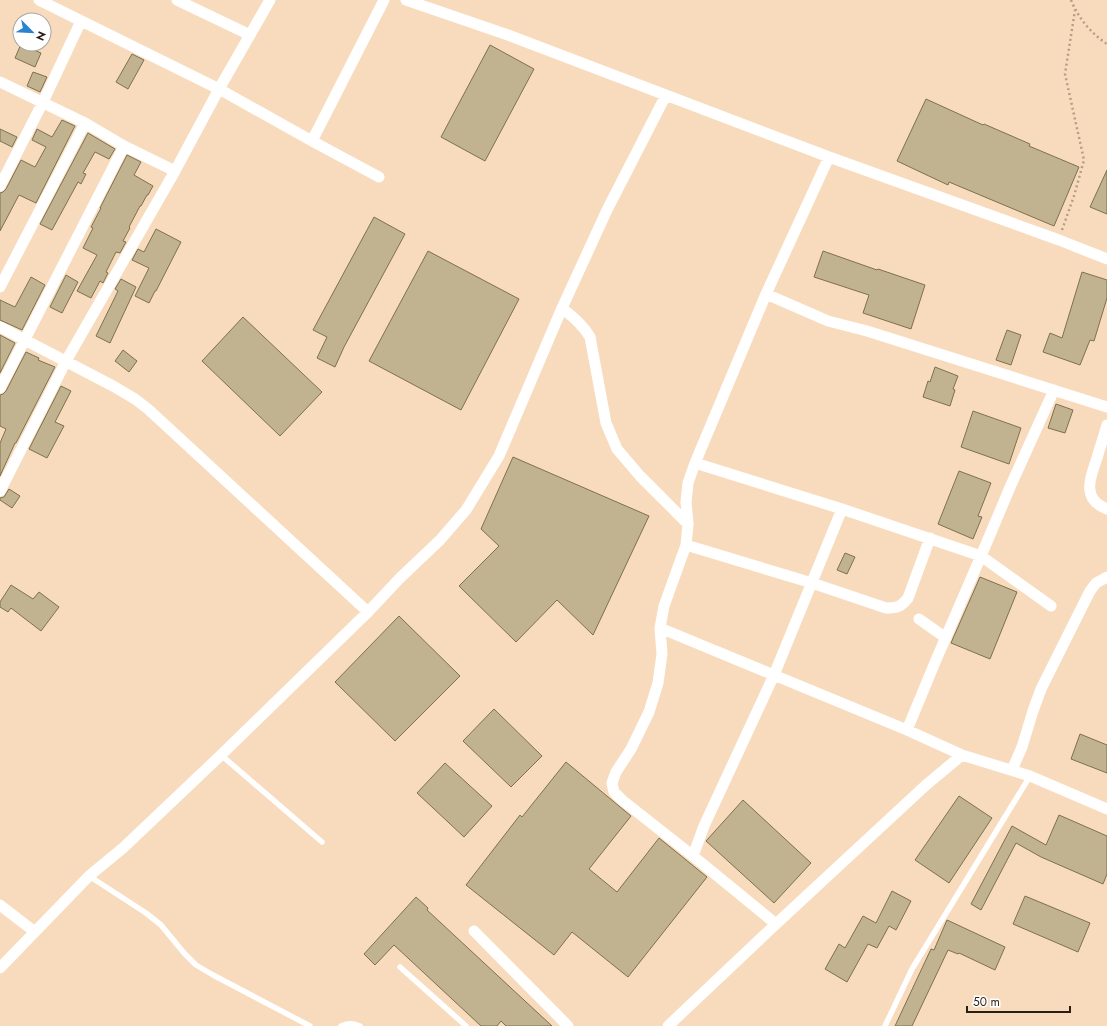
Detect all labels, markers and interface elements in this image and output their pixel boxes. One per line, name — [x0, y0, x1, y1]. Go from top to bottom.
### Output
north arrow — [12, 12, 52, 52]
text: N — [32, 29, 50, 43]
scale bar — [967, 988, 1070, 1014]
text: 50 m — [973, 993, 1000, 1011]

